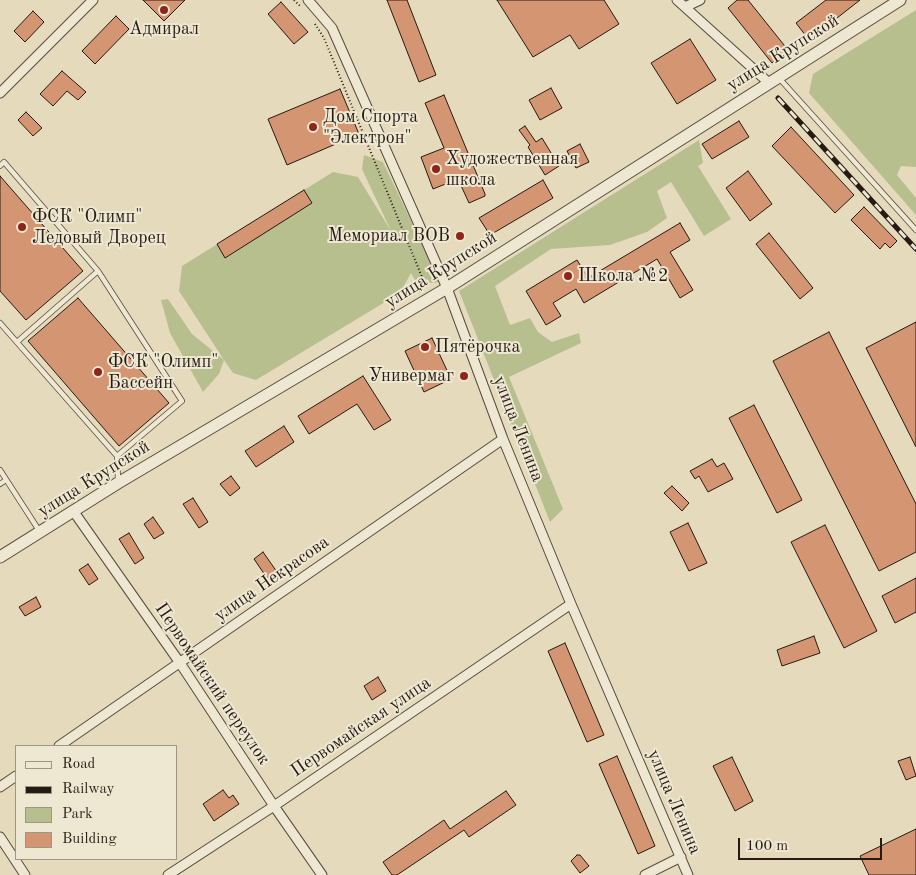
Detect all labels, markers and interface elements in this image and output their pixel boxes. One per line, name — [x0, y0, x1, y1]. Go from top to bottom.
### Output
marker: Адмирал — [158, 4, 170, 16]
street label: улица Крупской — [723, 10, 843, 96]
place label: Адмирал — [129, 18, 199, 40]
place label: Дом Спорта "Электрон" — [323, 106, 418, 148]
marker: Дом Спорта "Электрон" — [307, 121, 319, 133]
place label: Художественная школа — [446, 148, 578, 190]
marker: Художественная школа — [430, 163, 442, 175]
place label: ФСК "Олимп" Ледовый Дворец — [32, 206, 166, 248]
marker: ФСК "Олимп" Ледовый Дворец — [16, 221, 28, 233]
place label: Мемориал ВОВ — [328, 225, 450, 247]
street label: улица Крупской — [381, 227, 501, 313]
marker: Мемориал ВОВ — [454, 230, 466, 242]
place label: Школа №2 — [578, 265, 668, 287]
marker: Школа №2 — [562, 270, 574, 282]
place label: Пятёрочка — [435, 336, 520, 358]
marker: Пятёрочка — [419, 341, 431, 353]
place label: ФСК "Олимп" Бассейн — [108, 351, 218, 394]
place label: Универмаг — [369, 365, 454, 387]
marker: ФСК "Олимп" Бассейн — [92, 366, 104, 378]
marker: Универмаг — [458, 370, 470, 382]
street label: улица Ленина — [488, 373, 548, 485]
street label: улица Крупской — [34, 436, 154, 522]
street label: улица Некрасова — [210, 531, 334, 627]
street label: Первомайский переулок — [150, 599, 274, 769]
street label: Первомайская улица — [287, 672, 435, 782]
legend — [15, 745, 178, 860]
street label: улица Ленина — [642, 746, 706, 858]
text: Road — [62, 757, 95, 772]
text: Railway — [62, 782, 115, 797]
text: Park — [62, 807, 93, 822]
scale bar — [741, 828, 885, 860]
text: Building — [62, 832, 117, 847]
text: 100 m — [746, 839, 788, 854]

